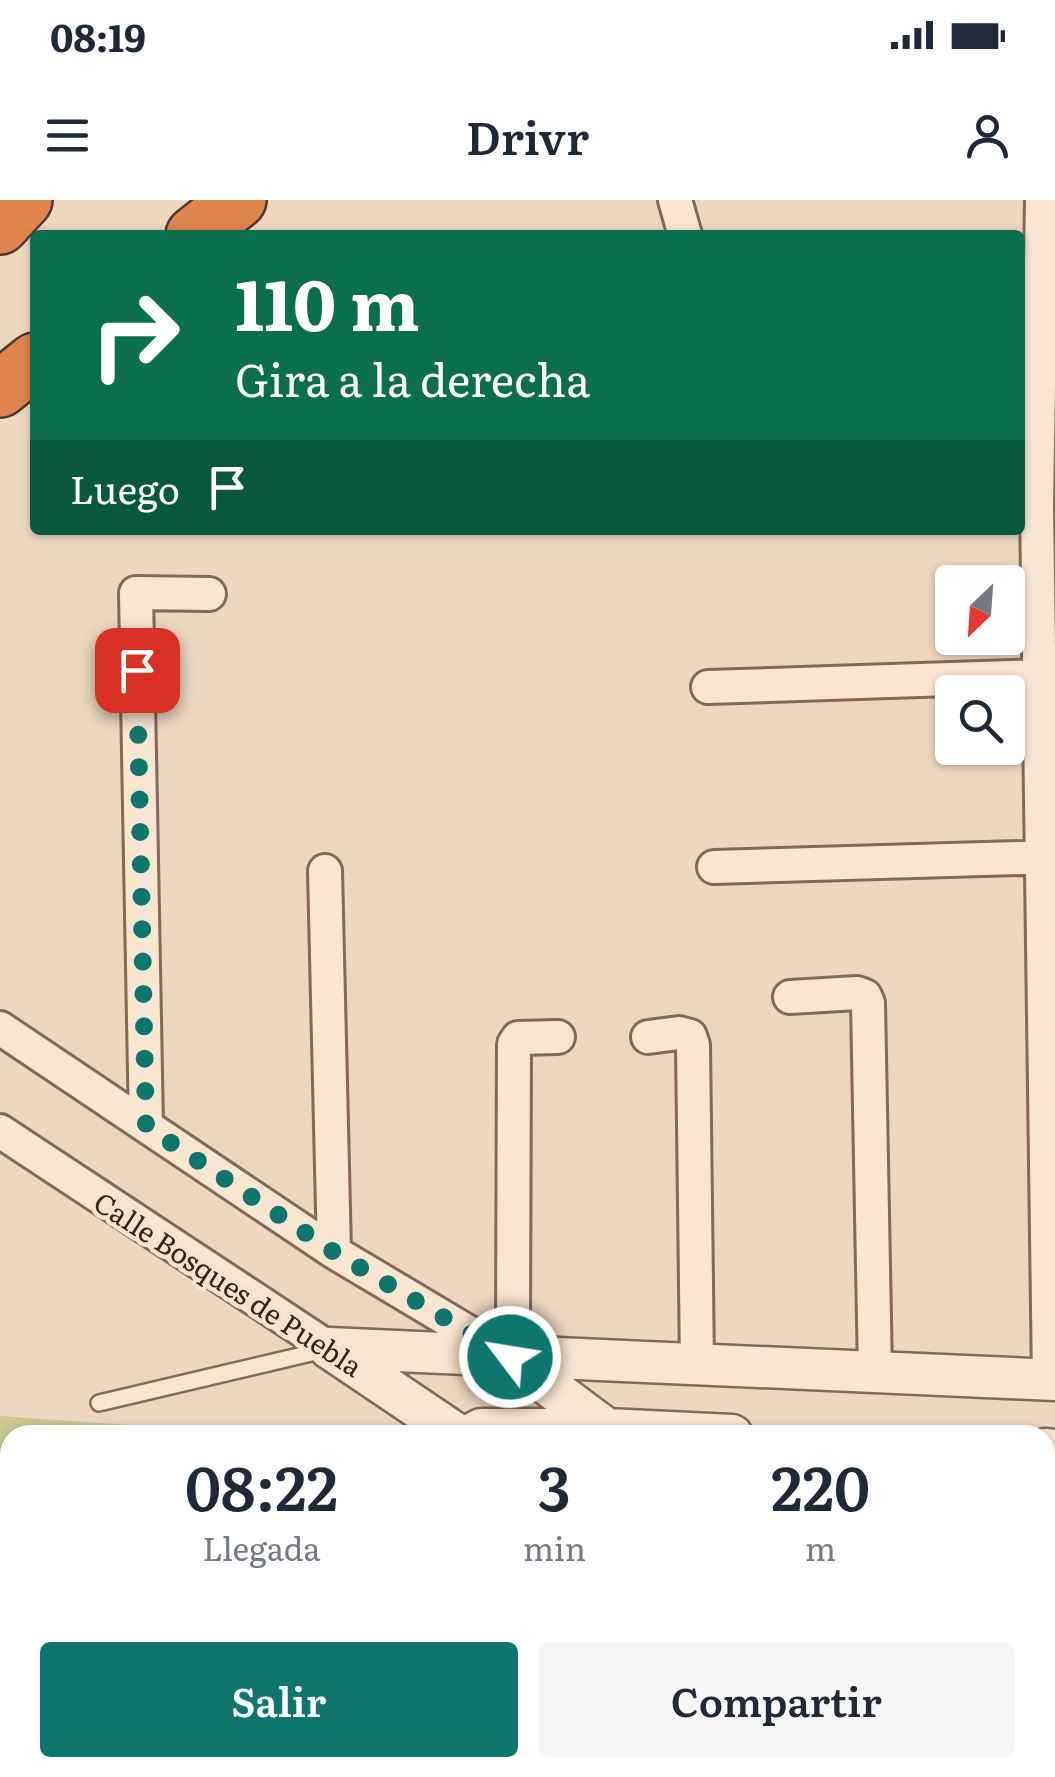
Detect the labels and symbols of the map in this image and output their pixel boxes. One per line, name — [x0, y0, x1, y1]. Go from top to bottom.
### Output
north arrow — [935, 565, 1025, 655]
pin — [95, 628, 180, 713]
street label: Calle Bosques de Puebla — [86, 1180, 372, 1386]
position arrow — [458, 1305, 562, 1409]

